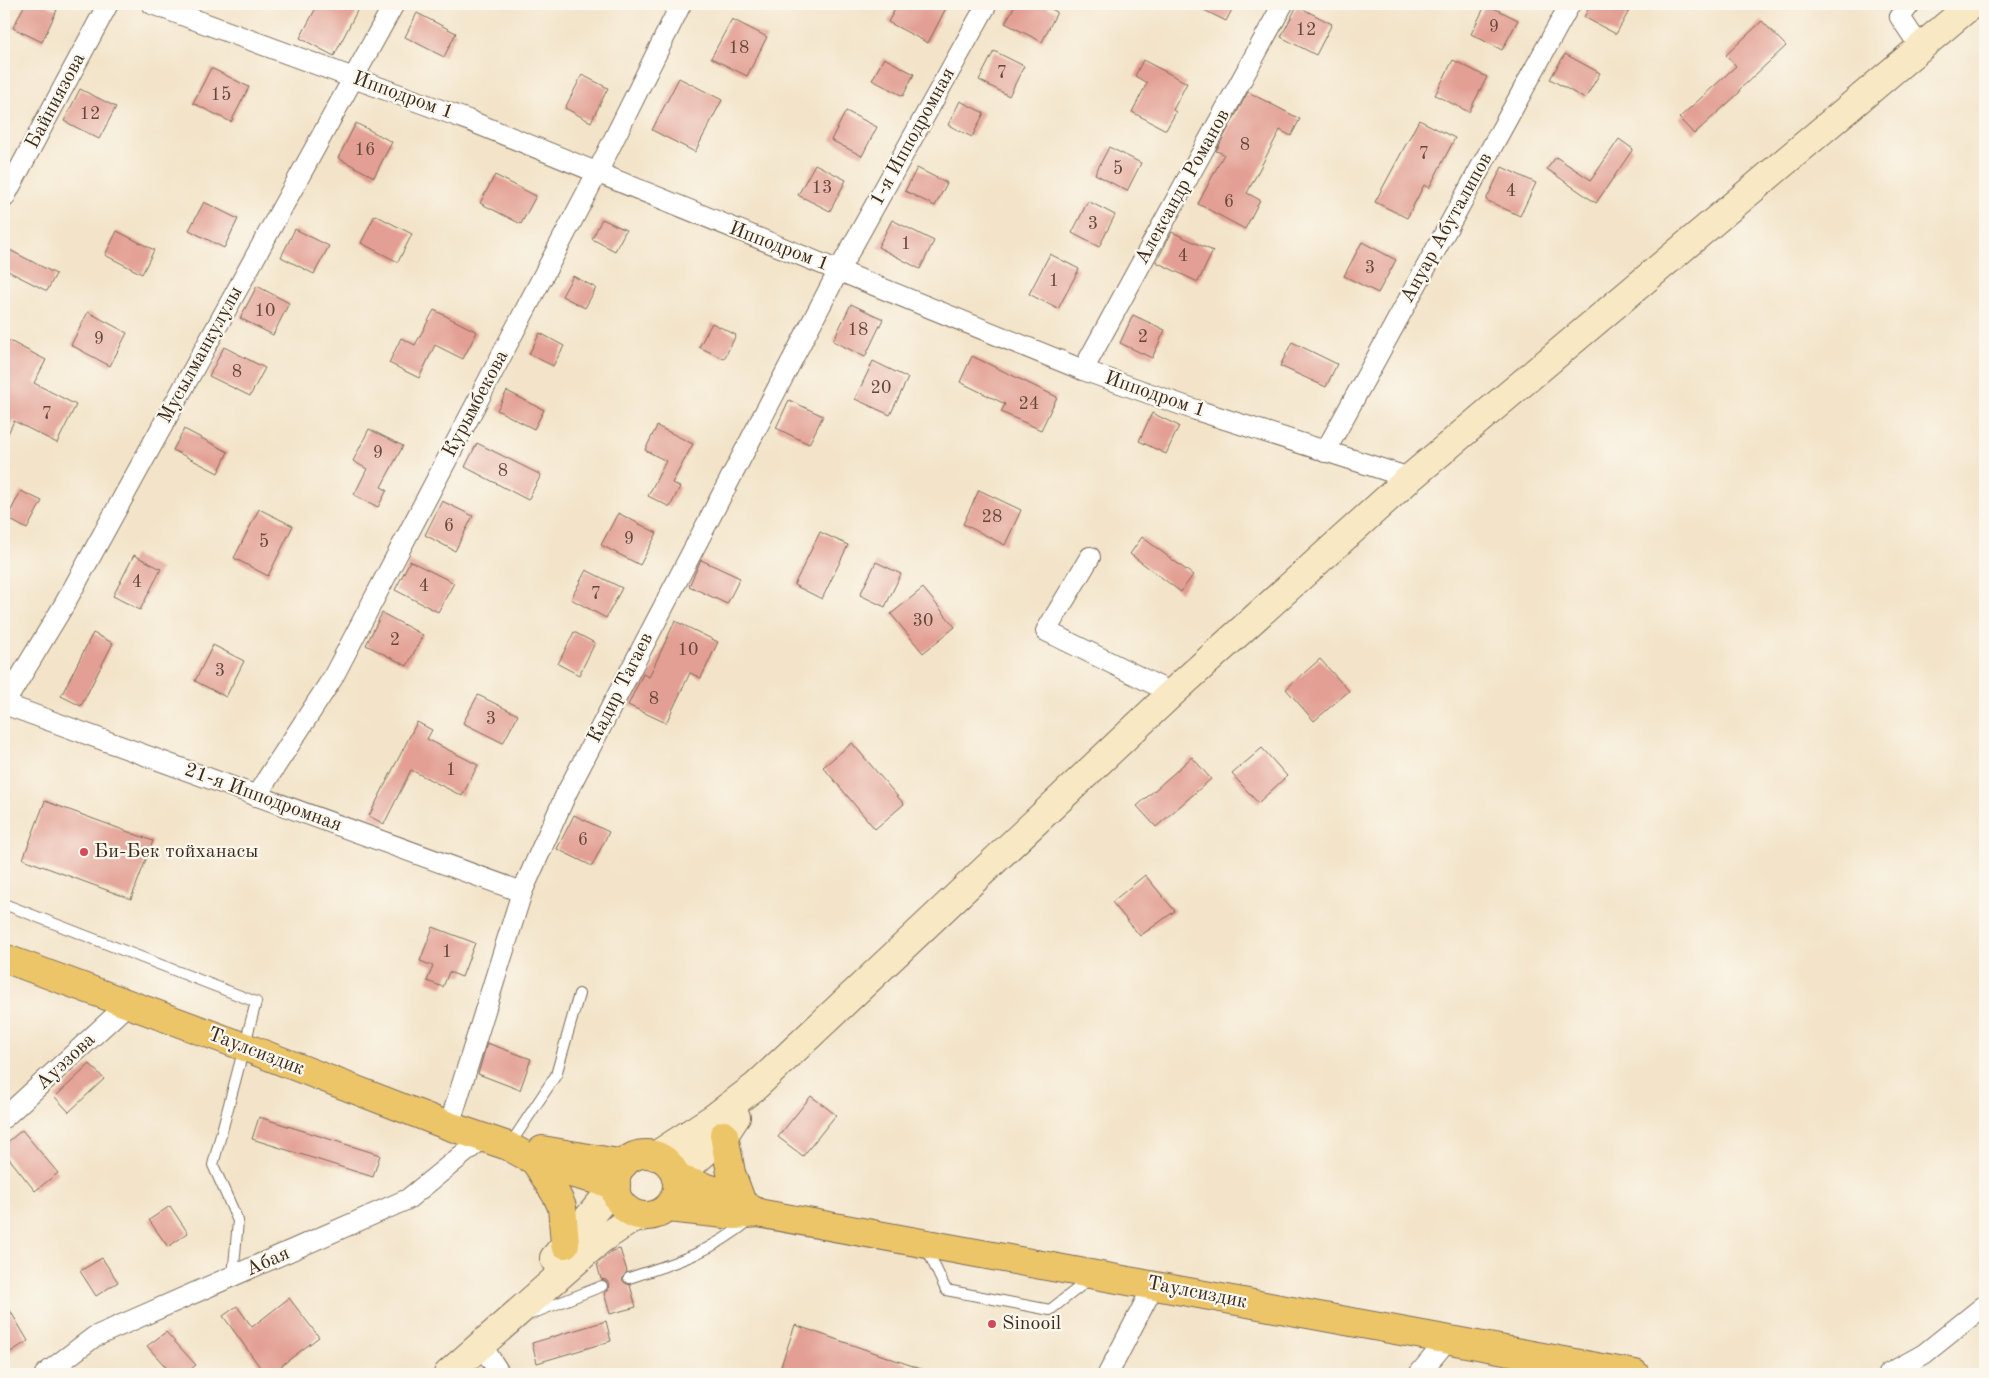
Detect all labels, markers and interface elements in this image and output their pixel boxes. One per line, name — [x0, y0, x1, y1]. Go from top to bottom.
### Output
house number: 9 — [1489, 18, 1499, 36]
house number: 12 — [1296, 21, 1316, 39]
house number: 18 — [729, 39, 749, 57]
street label: Байниязова — [23, 50, 90, 152]
house number: 7 — [997, 64, 1007, 82]
street label: 1-я Ипподромная — [867, 65, 959, 209]
street label: Ипподром 1 — [350, 69, 456, 123]
house number: 15 — [211, 86, 231, 104]
house number: 12 — [80, 105, 100, 123]
street label: Александр Романов — [1132, 106, 1234, 268]
house number: 8 — [1240, 136, 1250, 154]
house number: 16 — [355, 141, 375, 159]
house number: 7 — [1419, 145, 1429, 163]
street label: Ануар Абуталипов — [1397, 149, 1497, 307]
house number: 5 — [1113, 160, 1123, 178]
house number: 13 — [812, 179, 832, 197]
house number: 4 — [1506, 182, 1516, 200]
house number: 6 — [1224, 193, 1234, 211]
house number: 3 — [1088, 215, 1098, 233]
street label: Ипподром 1 — [726, 219, 832, 275]
house number: 1 — [901, 235, 911, 253]
house number: 4 — [1178, 247, 1188, 265]
house number: 3 — [1365, 259, 1375, 277]
house number: 1 — [1049, 272, 1059, 290]
street label: Мусылманкулулы — [155, 283, 247, 427]
house number: 10 — [255, 302, 275, 320]
house number: 18 — [848, 321, 868, 339]
house number: 2 — [1138, 328, 1148, 346]
house number: 9 — [94, 330, 104, 348]
street label: Курымбекова — [440, 347, 513, 461]
house number: 8 — [232, 363, 242, 381]
street label: Ипподром 1 — [1102, 368, 1208, 422]
house number: 20 — [871, 379, 891, 397]
house number: 24 — [1019, 395, 1039, 413]
house number: 7 — [42, 405, 52, 423]
house number: 9 — [373, 444, 383, 462]
house number: 8 — [498, 462, 508, 480]
house number: 28 — [982, 508, 1002, 526]
house number: 6 — [444, 517, 454, 535]
house number: 9 — [624, 530, 634, 548]
house number: 5 — [259, 533, 269, 551]
house number: 4 — [132, 573, 142, 591]
house number: 4 — [419, 577, 429, 595]
house number: 7 — [591, 585, 601, 603]
house number: 30 — [913, 612, 933, 630]
street label: Кадир Тагаев — [585, 630, 657, 746]
house number: 2 — [390, 631, 400, 649]
house number: 10 — [678, 641, 698, 659]
house number: 3 — [215, 662, 225, 680]
house number: 8 — [649, 690, 659, 708]
house number: 3 — [486, 710, 496, 728]
street label: 21-я Ипподромная — [182, 760, 344, 836]
house number: 1 — [446, 761, 456, 779]
house number: 6 — [578, 831, 588, 849]
place label: Би-Бек тойханасы — [94, 842, 258, 862]
marker: Би-Бек тойханасы — [78, 846, 90, 858]
house number: 1 — [442, 943, 452, 961]
street label: Таулсиздик — [205, 1024, 307, 1080]
street label: Ауэзова — [33, 1030, 100, 1094]
street label: Абая — [243, 1244, 293, 1280]
street label: Таулсиздик — [1145, 1274, 1249, 1312]
place label: Sinooil — [1002, 1314, 1061, 1334]
marker: Sinooil — [986, 1318, 998, 1330]

